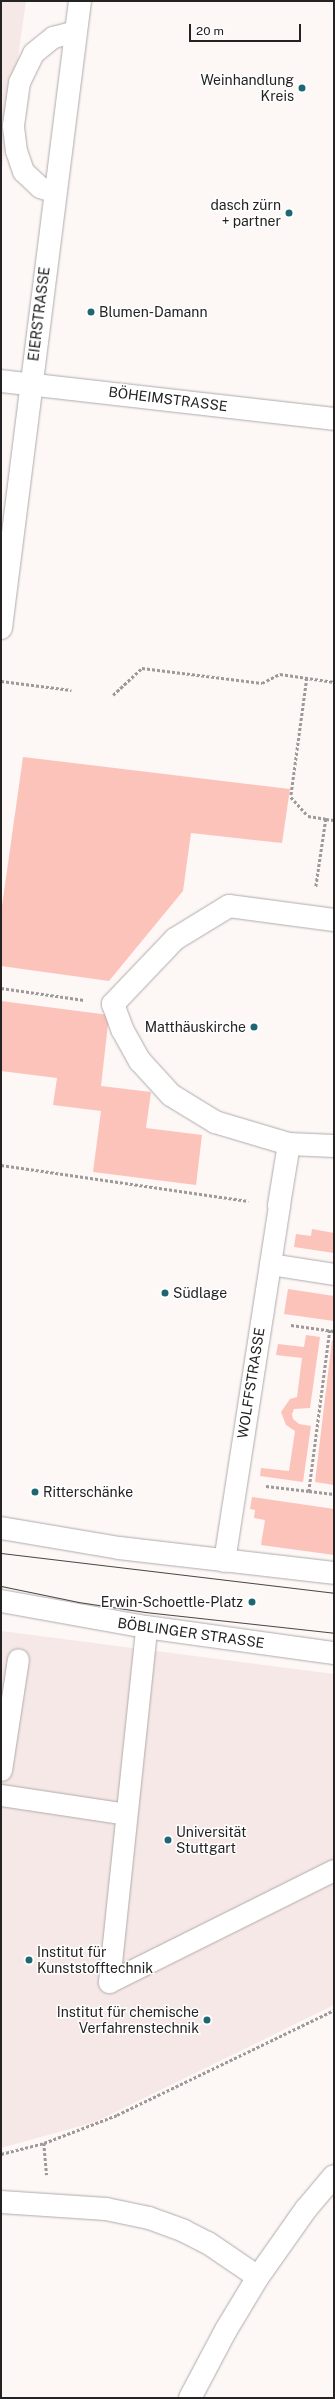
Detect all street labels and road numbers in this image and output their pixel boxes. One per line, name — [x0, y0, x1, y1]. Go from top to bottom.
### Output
street label: EIERSTRASSE — [25, 266, 53, 362]
street label: BÖHEIMSTRASSE — [108, 383, 228, 415]
street label: WOLFFSTRASSE — [234, 1326, 268, 1440]
street label: BÖBLINGER STRASSE — [117, 1614, 265, 1652]

